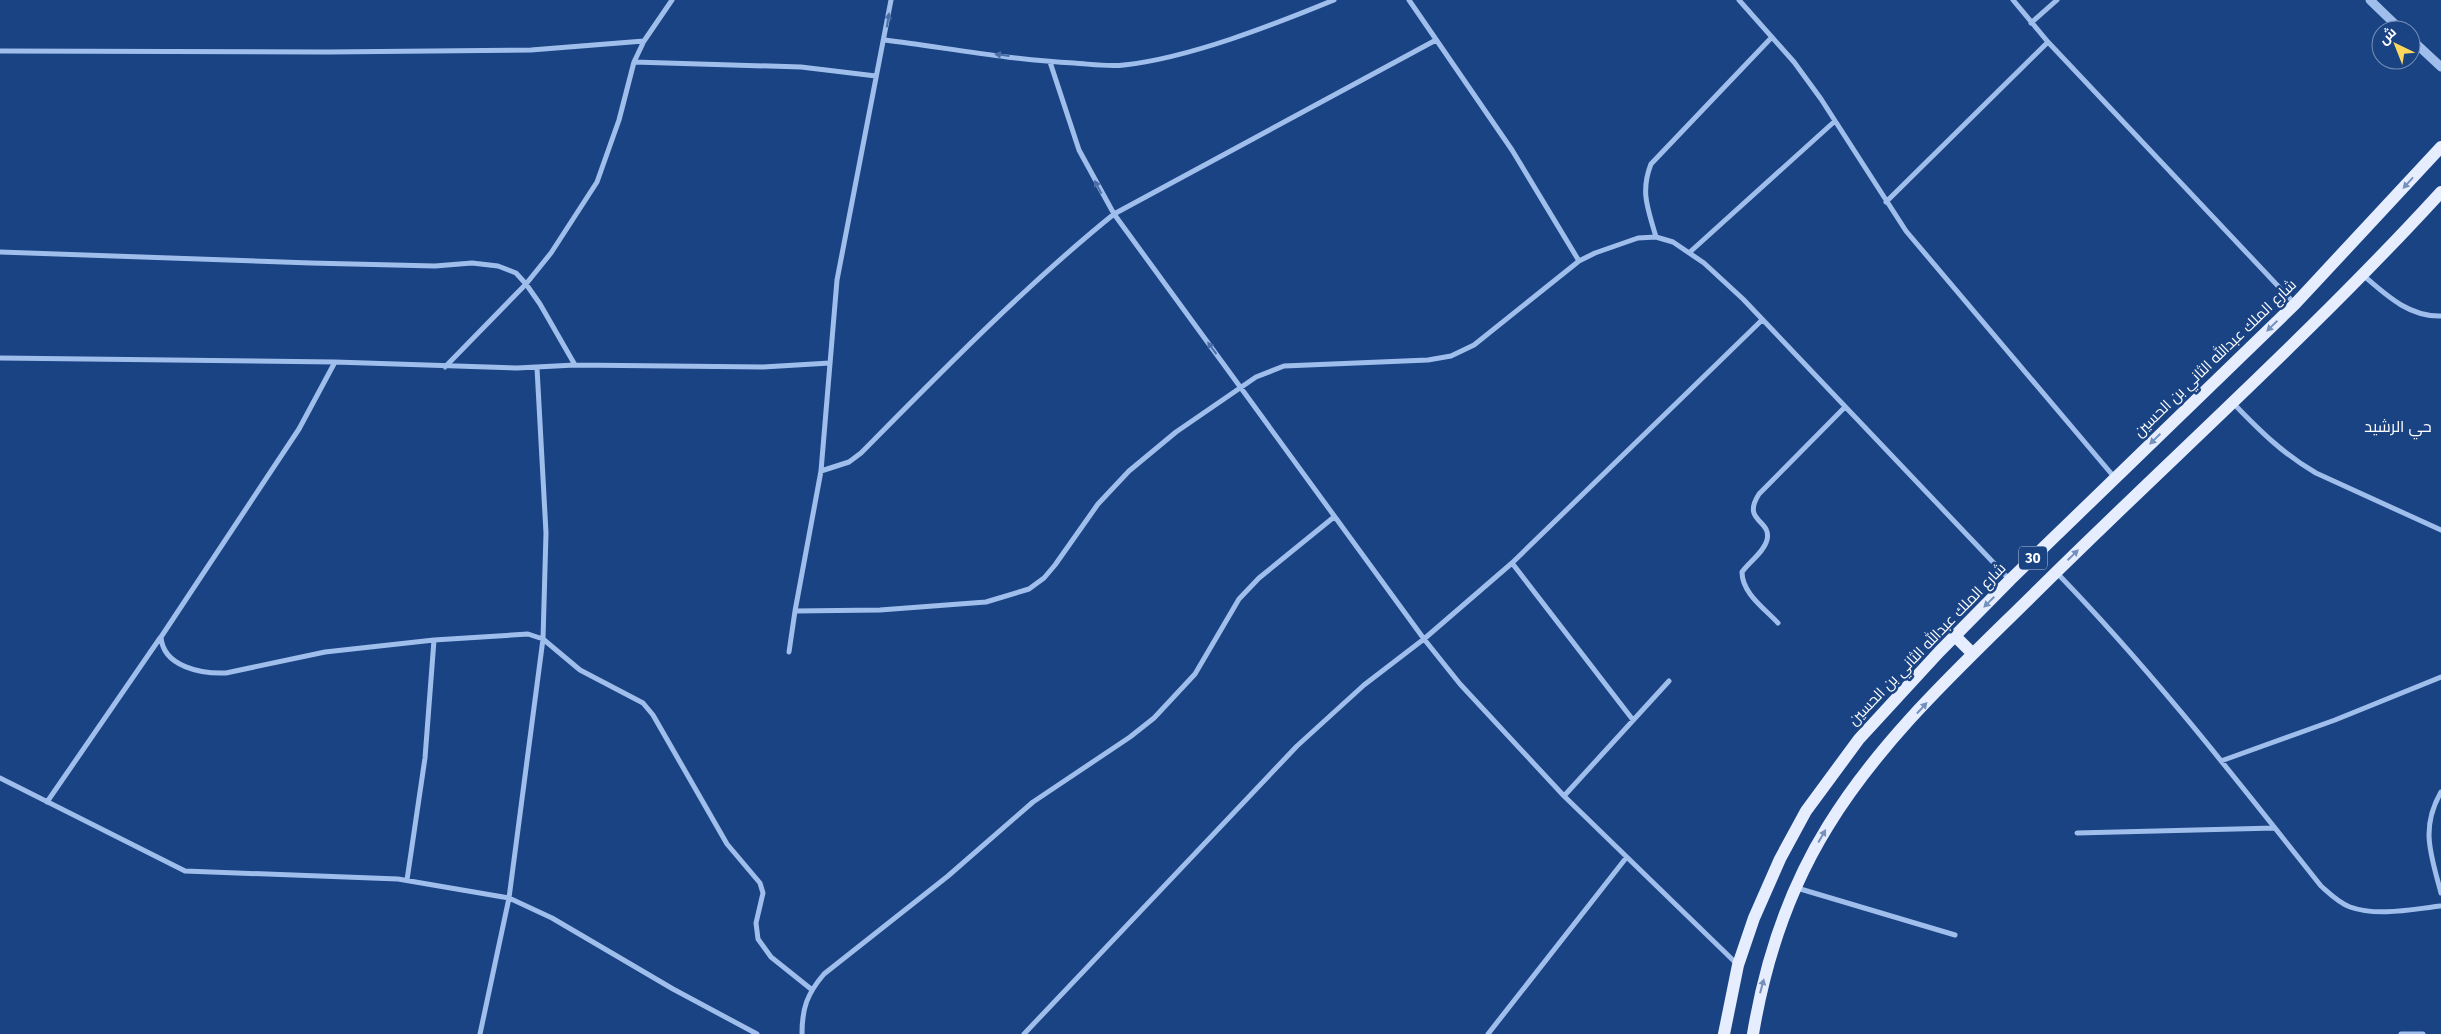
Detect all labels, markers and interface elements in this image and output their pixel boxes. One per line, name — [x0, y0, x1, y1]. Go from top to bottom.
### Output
one-way arrow — [884, 12, 892, 28]
north arrow — [2371, 20, 2421, 70]
text: ش — [2375, 23, 2400, 48]
one-way arrow — [993, 51, 1009, 59]
one-way arrow — [2402, 177, 2414, 189]
one-way arrow — [1094, 180, 1102, 195]
street label: شارع الملك عبدالله الثاني بن الحسين — [2129, 275, 2302, 443]
one-way arrow — [2266, 320, 2278, 332]
one-way arrow — [1207, 341, 1217, 355]
district label: حي الرشيد — [2364, 417, 2432, 440]
one-way arrow — [2150, 433, 2162, 445]
road number: 30 — [2019, 546, 2047, 570]
one-way arrow — [2067, 549, 2079, 561]
street label: شارع الملك عبدالله الثاني بن الحسين — [1844, 558, 2012, 731]
one-way arrow — [1983, 596, 1995, 608]
one-way arrow — [1916, 702, 1928, 714]
one-way arrow — [1818, 828, 1826, 843]
one-way arrow — [1758, 979, 1766, 994]

